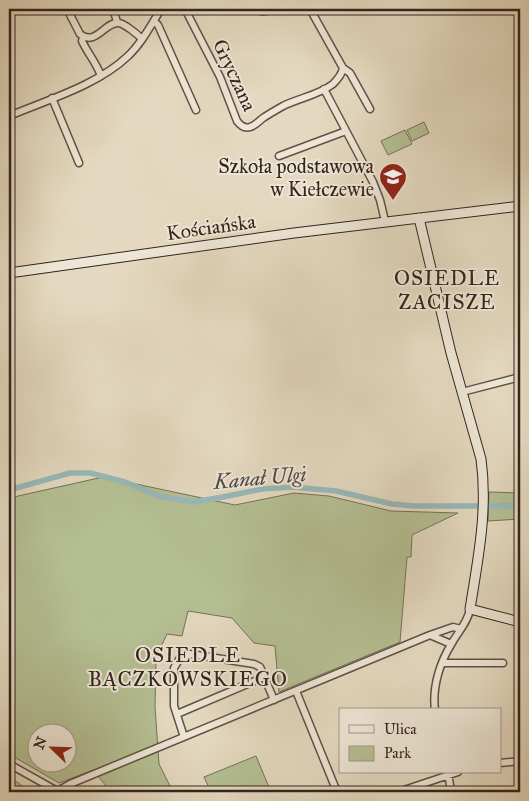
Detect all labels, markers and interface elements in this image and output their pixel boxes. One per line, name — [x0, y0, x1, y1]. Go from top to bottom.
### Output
street label: Gryczana — [208, 35, 262, 115]
place label: Szkoła podstawowa w Kiełczewie — [218, 154, 375, 201]
school or university icon: Szkoła podstawowa w Kiełczewie — [378, 162, 408, 201]
street label: Kościańska — [165, 209, 258, 245]
district label: OSIEDLE ZACISZE — [394, 265, 500, 315]
water label: Kanał Ulgi — [211, 461, 308, 495]
district label: OSIEDLE BĄCZKOWSKIEGO — [88, 642, 288, 692]
legend — [339, 708, 502, 774]
text: Ulica — [384, 720, 417, 738]
north arrow — [28, 724, 78, 774]
text: N — [30, 734, 51, 752]
text: Park — [384, 744, 411, 762]

